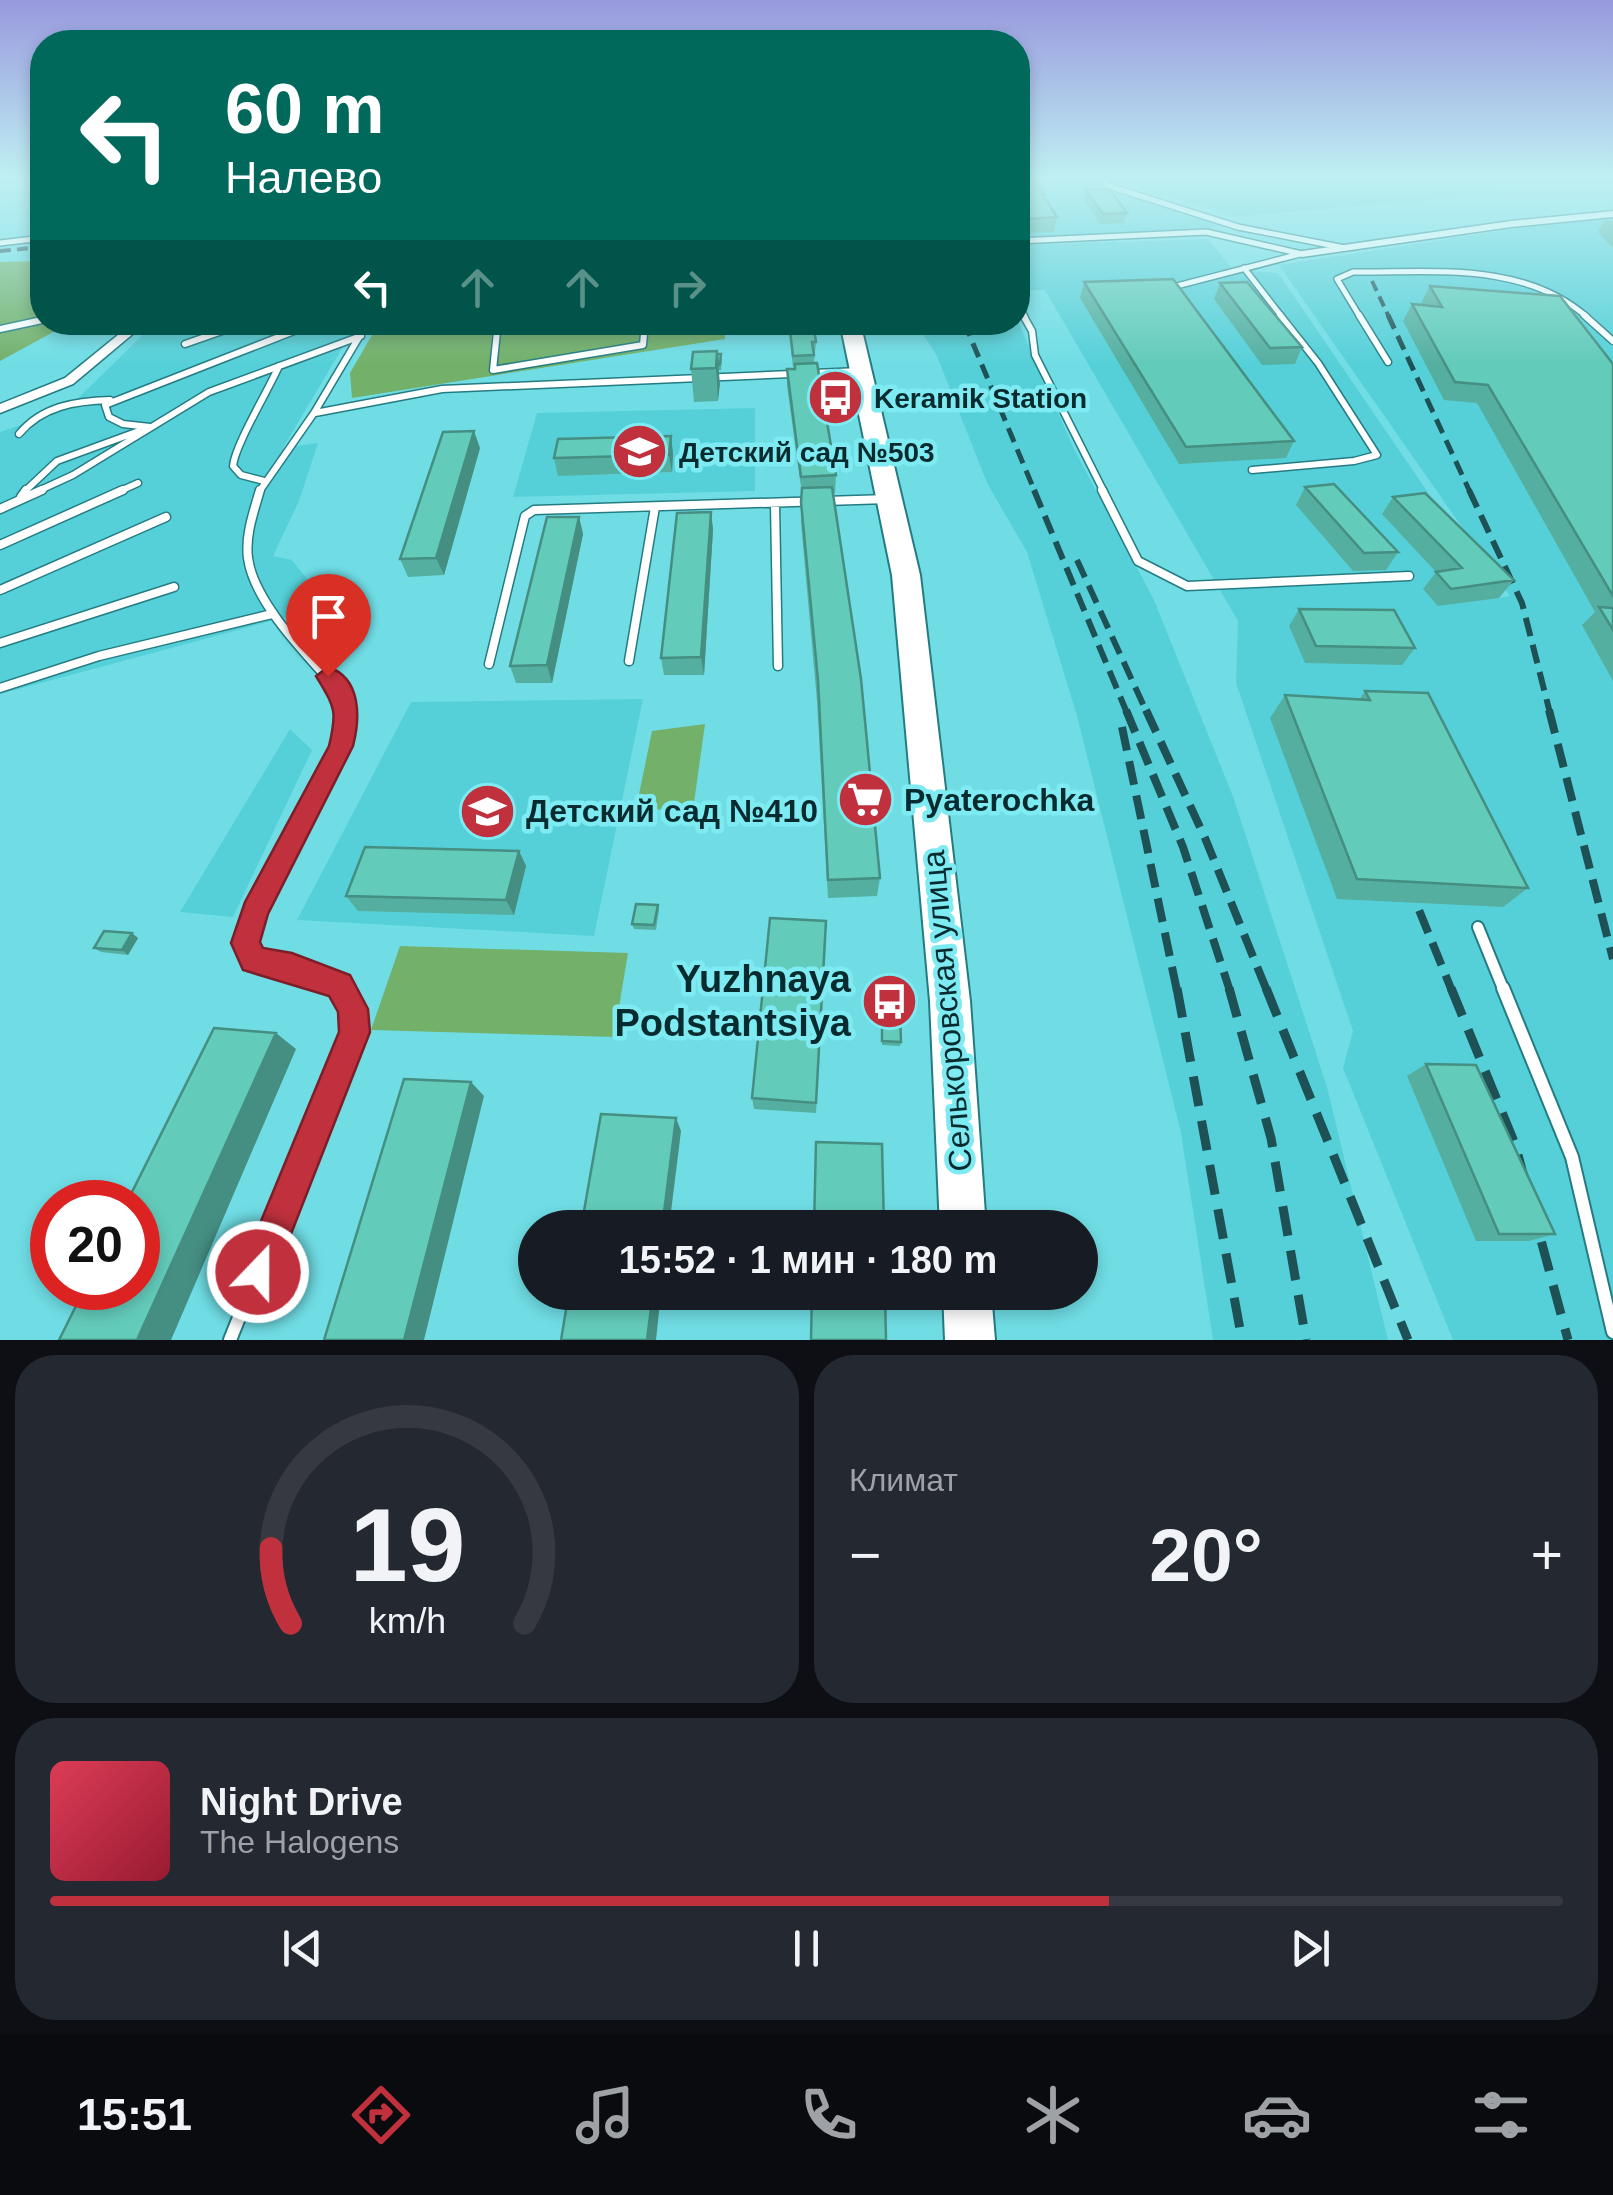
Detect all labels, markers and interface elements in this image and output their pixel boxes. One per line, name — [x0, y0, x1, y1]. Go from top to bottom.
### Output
icon: left — [60, 70, 190, 200]
text: 60 m — [225, 70, 385, 148]
text: Налево — [225, 152, 382, 203]
icon: left — [345, 260, 400, 315]
icon: ahead — [450, 260, 505, 315]
icon: ahead — [555, 260, 610, 315]
icon: right — [660, 260, 715, 315]
bus stop icon: Keramik Station — [805, 368, 865, 428]
place label: Keramik Station — [874, 383, 1087, 414]
school or university icon: Детский сад №503 — [610, 422, 670, 482]
place label: Детский сад №503 — [679, 437, 935, 468]
pin — [286, 574, 371, 677]
icon: arrive — [301, 589, 356, 644]
supermarket icon: Pyaterochka — [835, 770, 895, 830]
school or university icon: Детский сад №410 — [457, 781, 517, 841]
place label: Pyaterochka — [904, 782, 1095, 818]
place label: Детский сад №410 — [526, 793, 818, 829]
street label: Селькоровская улица — [915, 849, 979, 1173]
place label: Yuzhnaya Podstantsiya — [614, 958, 852, 1044]
bus stop icon: Yuzhnaya Podstantsiya — [860, 971, 920, 1031]
speed limit sign: 20 — [30, 1180, 160, 1310]
position arrow — [206, 1220, 310, 1324]
text: 15:52 · 1 мин · 180 m — [619, 1239, 997, 1281]
text: Климат — [849, 1462, 958, 1498]
text: 19 — [349, 1487, 465, 1603]
text: 20° — [1149, 1513, 1263, 1597]
text: − — [849, 1524, 881, 1586]
text: + — [1531, 1524, 1563, 1586]
text: km/h — [368, 1601, 446, 1641]
text: Night Drive — [200, 1781, 403, 1823]
text: The Halogens — [200, 1824, 399, 1860]
icon: previous — [275, 1921, 330, 1976]
icon: pause — [779, 1921, 834, 1976]
icon: next — [1283, 1921, 1338, 1976]
icon: directions — [346, 2080, 416, 2150]
icon: music — [570, 2080, 640, 2150]
icon: phone — [794, 2080, 864, 2150]
icon: climate — [1018, 2080, 1088, 2150]
icon: car — [1242, 2080, 1312, 2150]
icon: filters — [1466, 2080, 1536, 2150]
text: 15:51 — [77, 2089, 192, 2140]

